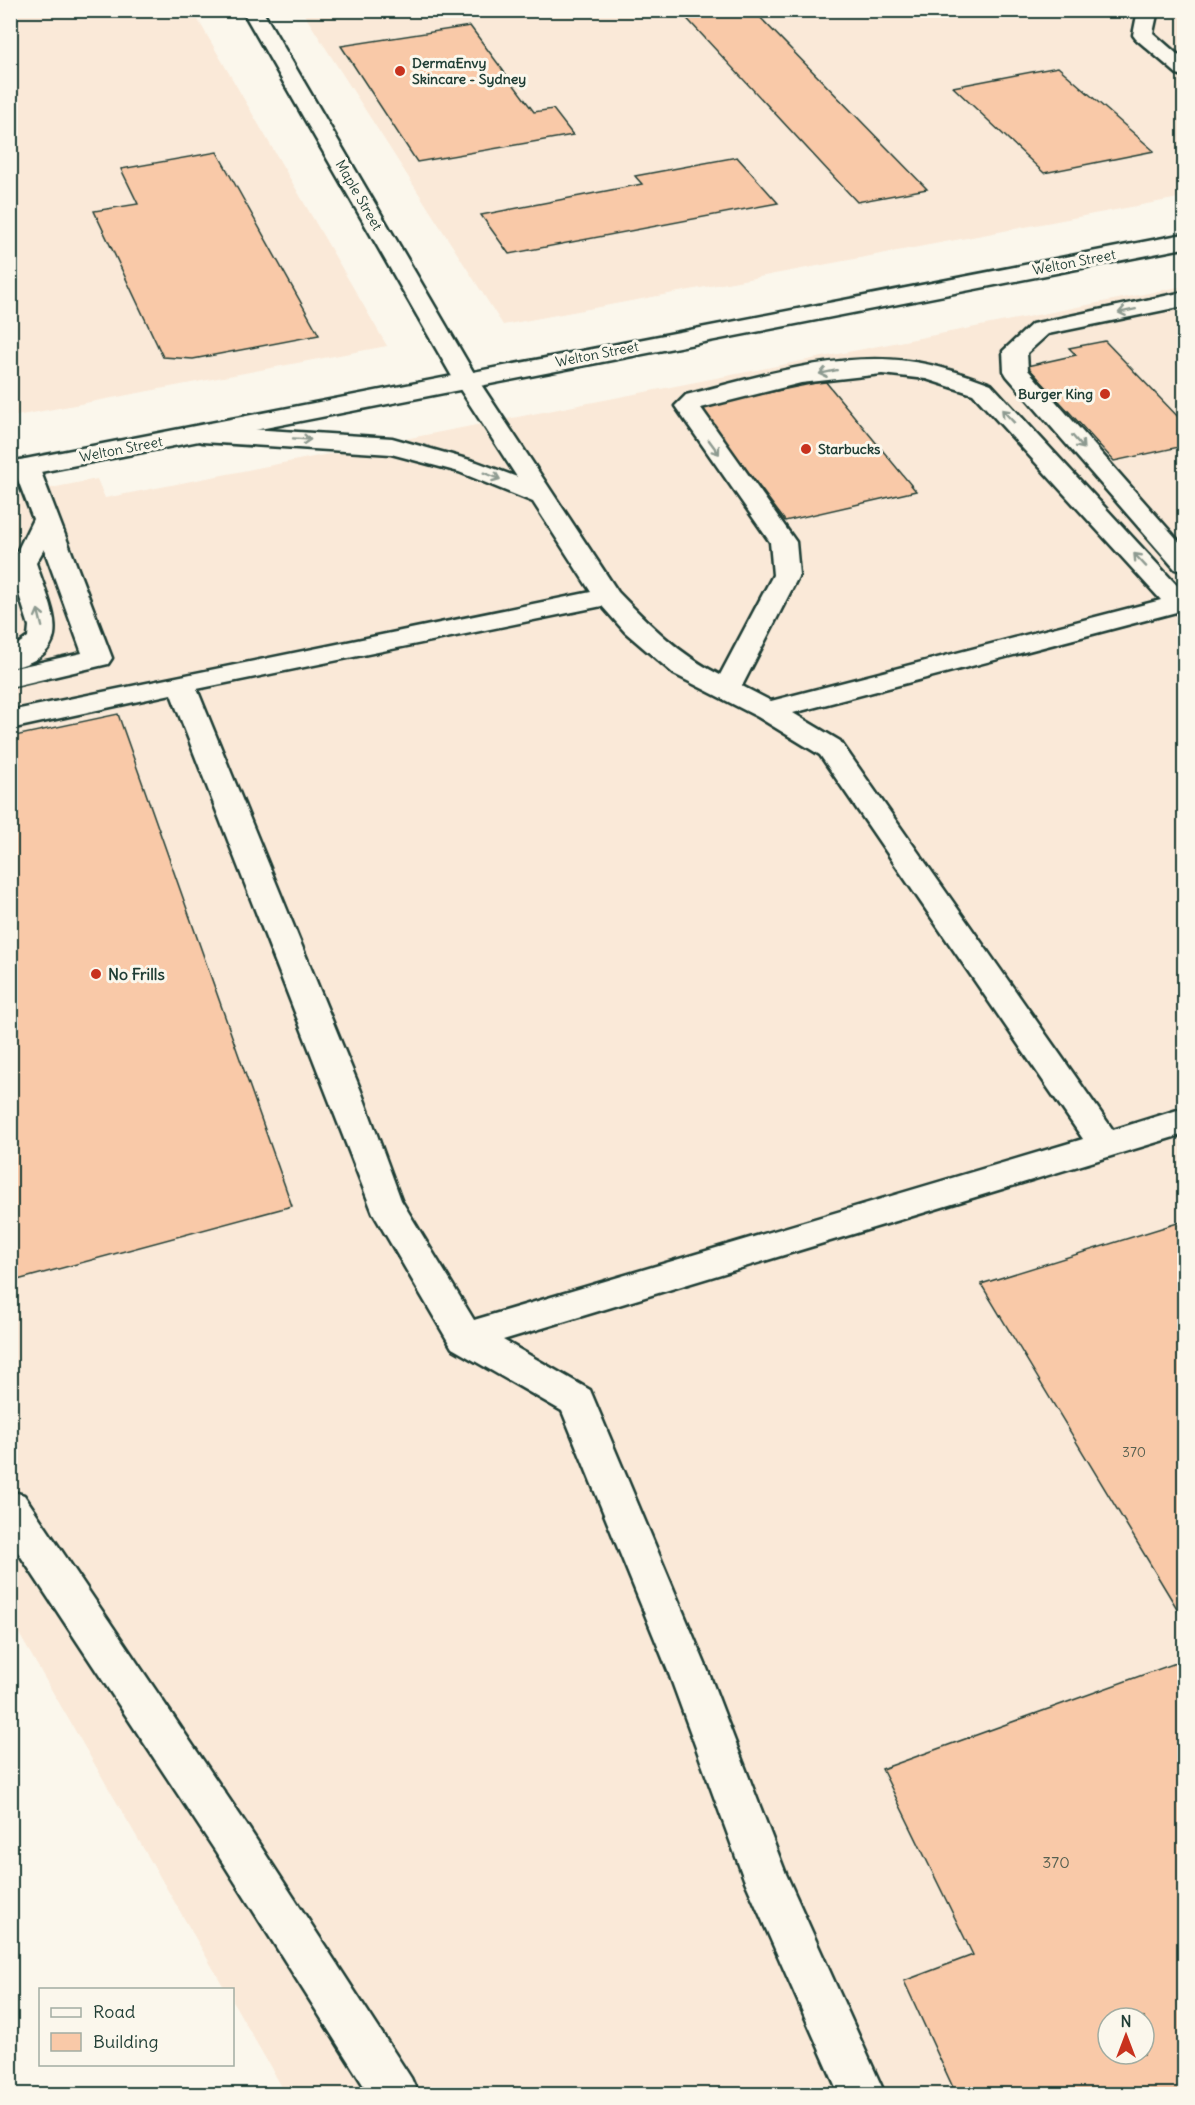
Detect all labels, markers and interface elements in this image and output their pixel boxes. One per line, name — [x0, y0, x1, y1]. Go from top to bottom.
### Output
place label: DermaEnvy Skincare - Sydney — [412, 54, 526, 88]
marker: DermaEnvy Skincare - Sydney — [393, 64, 407, 78]
street label: Maple Street — [332, 156, 387, 234]
street label: Welton Street — [1031, 245, 1117, 279]
one-way arrow — [1118, 306, 1138, 317]
street label: Welton Street — [554, 337, 640, 371]
one-way arrow — [819, 367, 839, 378]
place label: Burger King — [1018, 385, 1093, 403]
marker: Burger King — [1098, 387, 1112, 401]
one-way arrow — [1001, 409, 1015, 424]
street label: Welton Street — [78, 432, 164, 466]
one-way arrow — [292, 434, 312, 445]
one-way arrow — [1071, 434, 1085, 449]
one-way arrow — [708, 438, 720, 454]
place label: Starbucks — [818, 440, 881, 458]
marker: Starbucks — [799, 442, 813, 456]
one-way arrow — [483, 471, 501, 482]
one-way arrow — [1133, 553, 1147, 568]
one-way arrow — [34, 609, 46, 628]
place label: No Frills — [108, 964, 165, 984]
marker: No Frills — [89, 967, 103, 981]
house number: 370 — [1122, 1443, 1146, 1461]
house number: 370 — [1042, 1852, 1070, 1872]
legend — [39, 1988, 234, 2066]
text: Road — [93, 2000, 136, 2023]
north arrow — [1096, 2006, 1156, 2066]
text: N — [1120, 2011, 1132, 2031]
text: Building — [93, 2030, 158, 2053]

